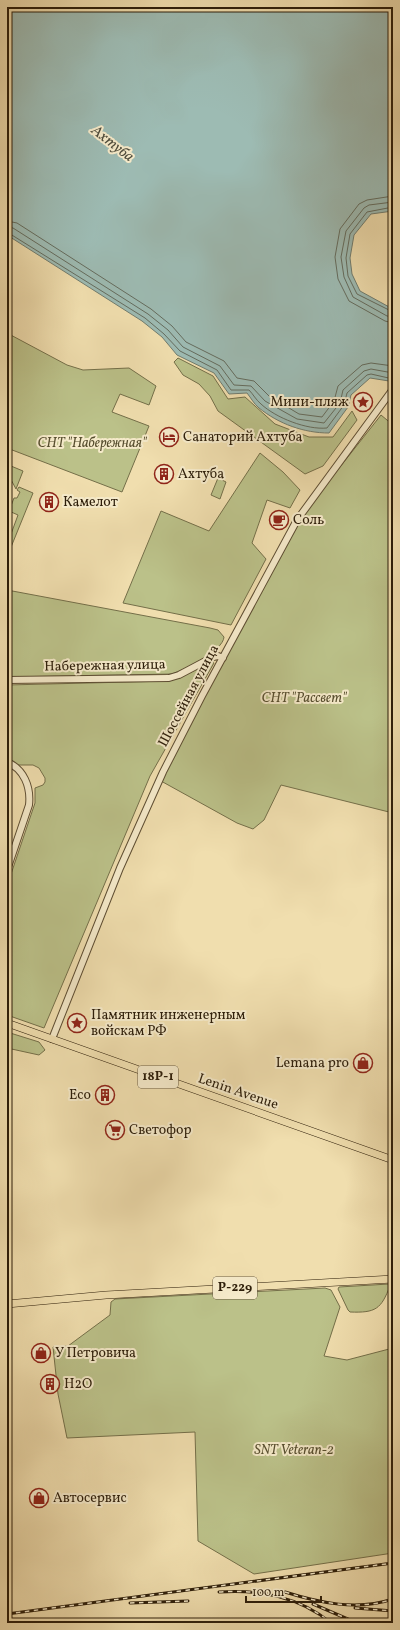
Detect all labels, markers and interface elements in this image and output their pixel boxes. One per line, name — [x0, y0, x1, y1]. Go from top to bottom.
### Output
water label: Ахтуба — [85, 120, 138, 167]
place icon: Мини-пляж — [352, 391, 374, 413]
place label: Мини-пляж — [270, 393, 349, 412]
hotel icon: Санаторий Ахтуба — [158, 426, 180, 448]
place label: Санаторий Ахтуба — [183, 428, 303, 447]
park label: СНТ "Набережная" — [37, 434, 148, 453]
building icon: Ахтуба — [153, 463, 175, 485]
place label: Ахтуба — [178, 465, 224, 484]
building icon: Камелот — [38, 491, 60, 513]
place label: Камелот — [63, 493, 118, 512]
cafe icon: Соль — [268, 509, 290, 531]
place label: Соль — [293, 511, 324, 530]
street label: Шоссейная улица — [154, 641, 224, 751]
street label: Набережная улица — [44, 655, 166, 677]
park label: СНТ "Рассвет" — [261, 689, 348, 708]
place label: Памятник инженерным войскам РФ — [91, 1006, 246, 1041]
place icon: Памятник инженерным войскам РФ — [66, 1012, 88, 1034]
shop icon: Lemana pro — [352, 1052, 374, 1074]
place label: Lemana pro — [276, 1054, 349, 1073]
road number: 18Р-1 — [138, 1066, 178, 1088]
street label: Lenin Avenue — [195, 1069, 281, 1115]
building icon: Eco — [94, 1084, 116, 1106]
place label: Eco — [69, 1086, 91, 1105]
supermarket icon: Светофор — [104, 1119, 126, 1141]
place label: Светофор — [129, 1121, 192, 1140]
road number: Р-229 — [213, 1277, 257, 1299]
shop icon: У Петровича — [30, 1342, 52, 1364]
place label: У Петровича — [55, 1344, 136, 1363]
building icon: H2O — [39, 1373, 61, 1395]
place label: H2O — [64, 1375, 92, 1394]
park label: SNT Veteran-2 — [254, 1441, 334, 1460]
shop icon: Автосервис — [28, 1487, 50, 1509]
place label: Автосервис — [53, 1489, 127, 1508]
scale bar — [246, 1578, 321, 1604]
text: 100 m — [252, 1585, 285, 1601]

